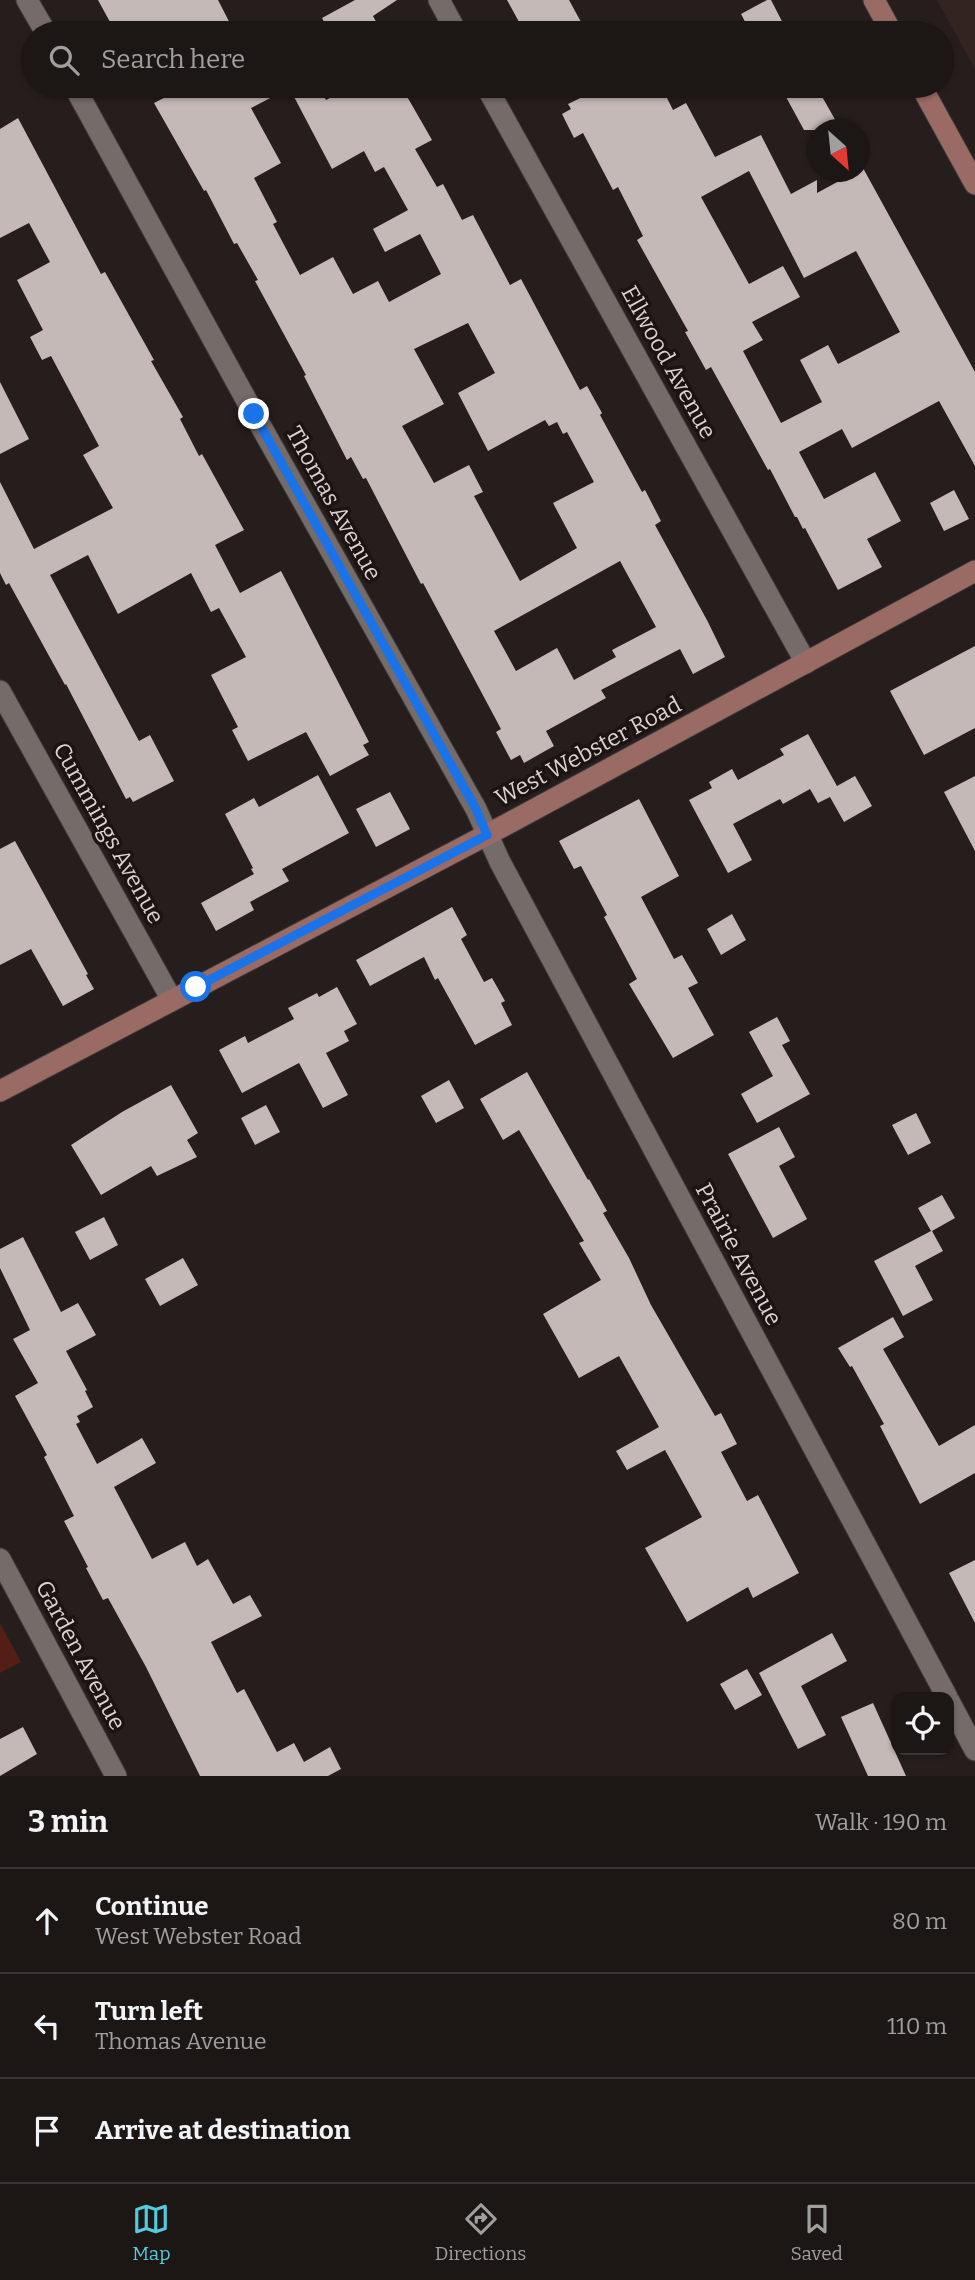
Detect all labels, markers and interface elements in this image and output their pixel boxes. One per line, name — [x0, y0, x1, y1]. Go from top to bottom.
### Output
search box — [21, 21, 954, 98]
icon: search — [45, 41, 83, 79]
text: Search here — [101, 44, 245, 75]
north arrow — [807, 119, 870, 182]
street label: Ellwood Avenue — [615, 281, 723, 443]
route end — [238, 398, 269, 429]
street label: Thomas Avenue — [280, 421, 388, 585]
street label: West Webster Road — [490, 690, 686, 812]
street label: Cummings Avenue — [48, 738, 170, 928]
route start — [180, 971, 211, 1002]
street label: Prairie Avenue — [690, 1178, 788, 1330]
street label: Garden Avenue — [30, 1576, 132, 1734]
map controls — [891, 1692, 954, 1755]
button: locate — [891, 1692, 954, 1755]
text: 3 min — [28, 1804, 108, 1840]
text: Walk · 190 m — [815, 1808, 947, 1836]
text: Continue — [95, 1891, 209, 1922]
icon: ahead — [28, 1902, 66, 1940]
text: 80 m — [892, 1907, 947, 1935]
text: West Webster Road — [95, 1922, 302, 1950]
text: Turn left — [95, 1996, 203, 2027]
icon: left — [28, 2007, 66, 2045]
text: 110 m — [887, 2012, 947, 2040]
text: Thomas Avenue — [95, 2027, 267, 2055]
icon: arrive — [28, 2112, 66, 2150]
text: Arrive at destination — [95, 2115, 350, 2146]
tab: Map — [132, 2200, 171, 2265]
tab: Directions — [435, 2200, 526, 2265]
tab: Saved — [791, 2200, 843, 2265]

